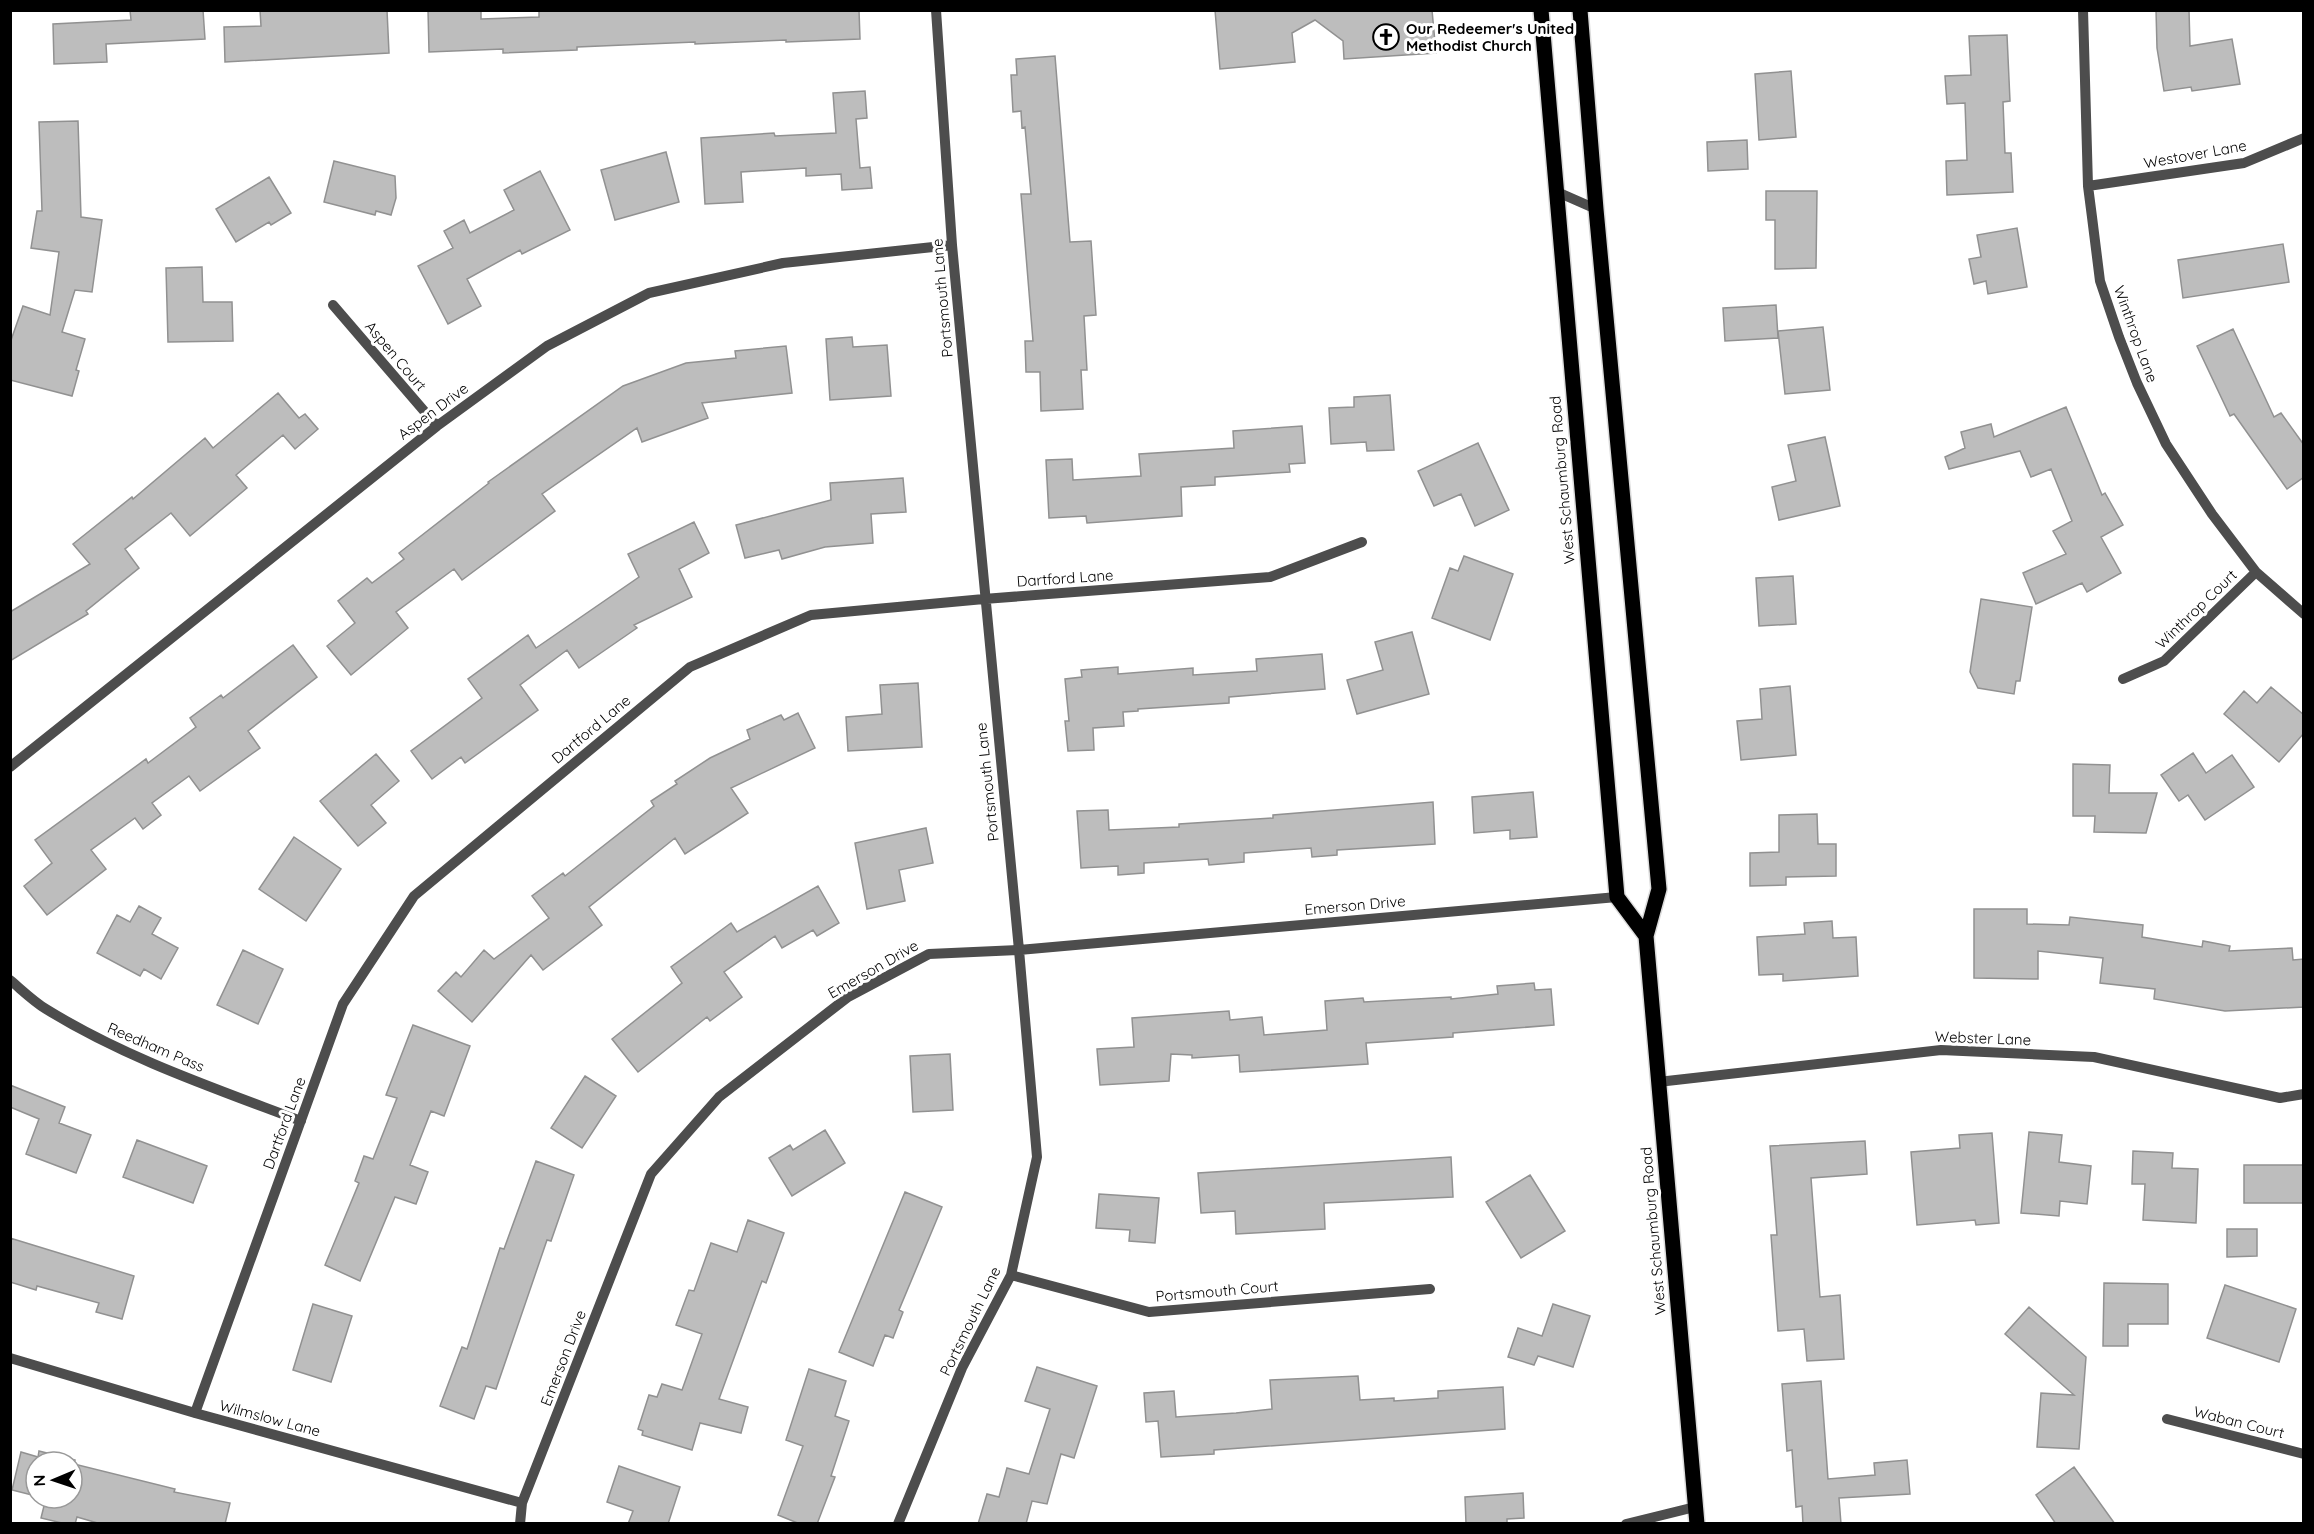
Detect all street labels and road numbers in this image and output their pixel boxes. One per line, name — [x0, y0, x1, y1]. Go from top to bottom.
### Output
street label: Westover Lane — [2142, 136, 2248, 172]
street label: Portsmouth Lane — [927, 238, 957, 358]
street label: Winthrop Lane — [2110, 283, 2162, 385]
street label: Aspen Court — [361, 317, 431, 395]
street label: Aspen Drive — [394, 378, 472, 444]
street label: West Schaumburg Road — [1545, 395, 1579, 565]
street label: Dartford Lane — [1016, 565, 1114, 591]
street label: Winthrop Court — [2151, 565, 2241, 653]
street label: Dartford Lane — [548, 691, 634, 767]
street label: Portsmouth Lane — [971, 722, 1003, 842]
street label: Emerson Drive — [1304, 891, 1406, 919]
street label: Emerson Drive — [824, 935, 922, 1003]
street label: Reedham Pass — [105, 1018, 207, 1076]
street label: Webster Lane — [1934, 1027, 2032, 1049]
street label: Dartford Lane — [258, 1074, 310, 1172]
street label: West Schaumburg Road — [1636, 1146, 1670, 1316]
street label: Portsmouth Lane — [935, 1263, 1005, 1379]
street label: Portsmouth Court — [1155, 1276, 1279, 1306]
street label: Emerson Drive — [536, 1307, 590, 1409]
street label: Wilmslow Lane — [217, 1395, 323, 1441]
street label: Waban Court — [2192, 1402, 2286, 1442]

